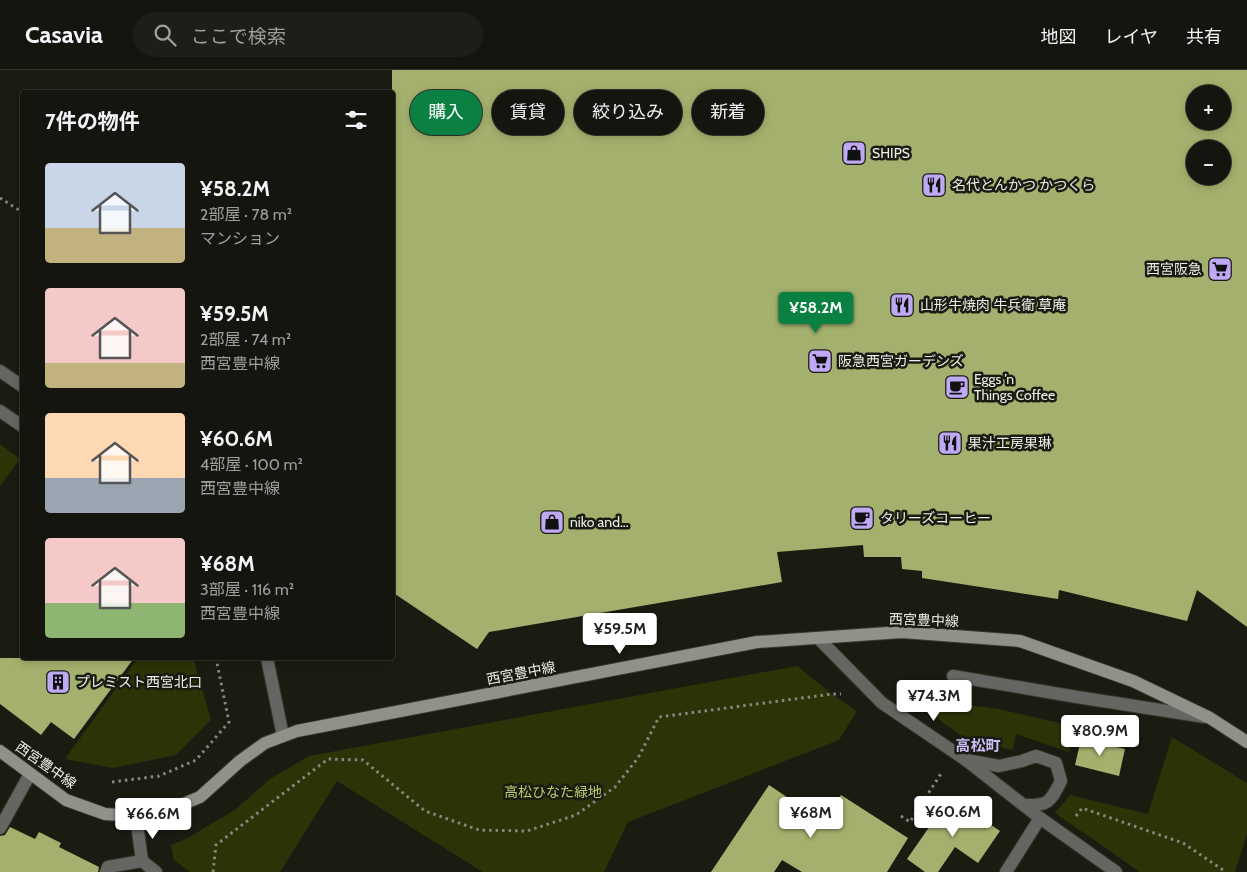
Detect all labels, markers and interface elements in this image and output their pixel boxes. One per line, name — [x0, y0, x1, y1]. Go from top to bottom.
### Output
search box — [133, 12, 483, 57]
text: Casavia — [25, 20, 103, 49]
icon: search — [151, 21, 179, 49]
text: ここで検索 — [191, 25, 286, 48]
text: 地図 — [1041, 26, 1077, 48]
text: レイヤ — [1105, 26, 1158, 48]
text: 共有 — [1186, 26, 1222, 48]
map controls — [1186, 85, 1231, 185]
button: + — [1186, 85, 1231, 130]
chip: 購入 — [410, 90, 482, 135]
chip: 賃貸 — [492, 90, 564, 135]
chip: 絞り込み — [574, 90, 682, 135]
chip: 新着 — [692, 90, 764, 135]
icon: filters — [342, 106, 370, 134]
text: 7件の物件 — [45, 109, 140, 134]
shop icon: SHIPS — [841, 140, 867, 166]
button: − — [1186, 140, 1231, 185]
place label: SHIPS — [872, 144, 910, 162]
restaurant icon: 名代とんかつ かつくら — [921, 172, 947, 198]
text: ¥58.2M — [200, 176, 270, 201]
place label: 名代とんかつ かつくら — [952, 176, 1095, 194]
icon: home — [85, 183, 145, 243]
text: 2部屋 · 78 m² — [200, 205, 292, 224]
text: マンション — [200, 229, 280, 248]
supermarket icon: 西宮阪急 — [1207, 256, 1233, 282]
place label: 西宮阪急 — [1146, 260, 1202, 278]
pin: ¥58.2M — [775, 292, 857, 334]
restaurant icon: 山形牛焼肉 牛兵衛 草庵 — [889, 292, 915, 318]
place label: 山形牛焼肉 牛兵衛 草庵 — [920, 296, 1066, 314]
text: ¥58.2M — [789, 298, 843, 317]
text: ¥59.5M — [200, 301, 269, 326]
icon: home — [85, 308, 145, 368]
text: 2部屋 · 74 m² — [200, 330, 291, 349]
supermarket icon: 阪急西宮ガーデンズ — [807, 348, 833, 374]
place label: 阪急西宮ガーデンズ — [838, 352, 964, 370]
text: 西宮豊中線 — [200, 354, 280, 373]
place label: Eggs ’n Things Coffee — [974, 370, 1055, 404]
cafe icon: Eggs ’n Things Coffee — [944, 374, 970, 400]
text: ¥60.6M — [200, 426, 273, 451]
restaurant icon: 果汁工房果琳 — [937, 430, 963, 456]
icon: home — [85, 433, 145, 493]
place label: 果汁工房果琳 — [968, 434, 1052, 452]
text: 4部屋 · 100 m² — [200, 455, 303, 474]
text: 西宮豊中線 — [200, 479, 280, 498]
cafe icon: タリーズコーヒー — [849, 505, 875, 531]
shop icon: niko and... — [539, 509, 565, 535]
place label: タリーズコーヒー — [880, 509, 991, 527]
place label: niko and... — [570, 513, 629, 531]
text: ¥68M — [200, 551, 255, 576]
icon: home — [85, 558, 145, 618]
text: 3部屋 · 116 m² — [200, 580, 294, 599]
text: 西宮豊中線 — [200, 604, 280, 623]
street label: 西宮豊中線 — [889, 610, 959, 630]
pin: ¥59.5M — [579, 612, 661, 655]
text: ¥59.5M — [594, 619, 646, 638]
street label: 西宮豊中線 — [485, 657, 557, 689]
building icon: プレミスト西宮北口 — [45, 669, 71, 695]
place label: プレミスト西宮北口 — [76, 673, 202, 691]
pin: ¥74.3M — [893, 680, 975, 722]
text: ¥74.3M — [908, 686, 960, 705]
pin: ¥80.9M — [1059, 714, 1141, 757]
text: ¥80.9M — [1072, 721, 1128, 740]
district label: 高松町 — [955, 737, 1001, 755]
street label: 西宮豊中線 — [12, 738, 80, 792]
park label: 高松ひなた緑地 — [504, 783, 602, 801]
pin: ¥68M — [781, 796, 841, 839]
pin: ¥60.6M — [912, 796, 994, 838]
pin: ¥66.6M — [112, 798, 194, 840]
text: ¥60.6M — [925, 802, 981, 821]
text: ¥68M — [790, 803, 832, 822]
text: ¥66.6M — [126, 804, 180, 823]

